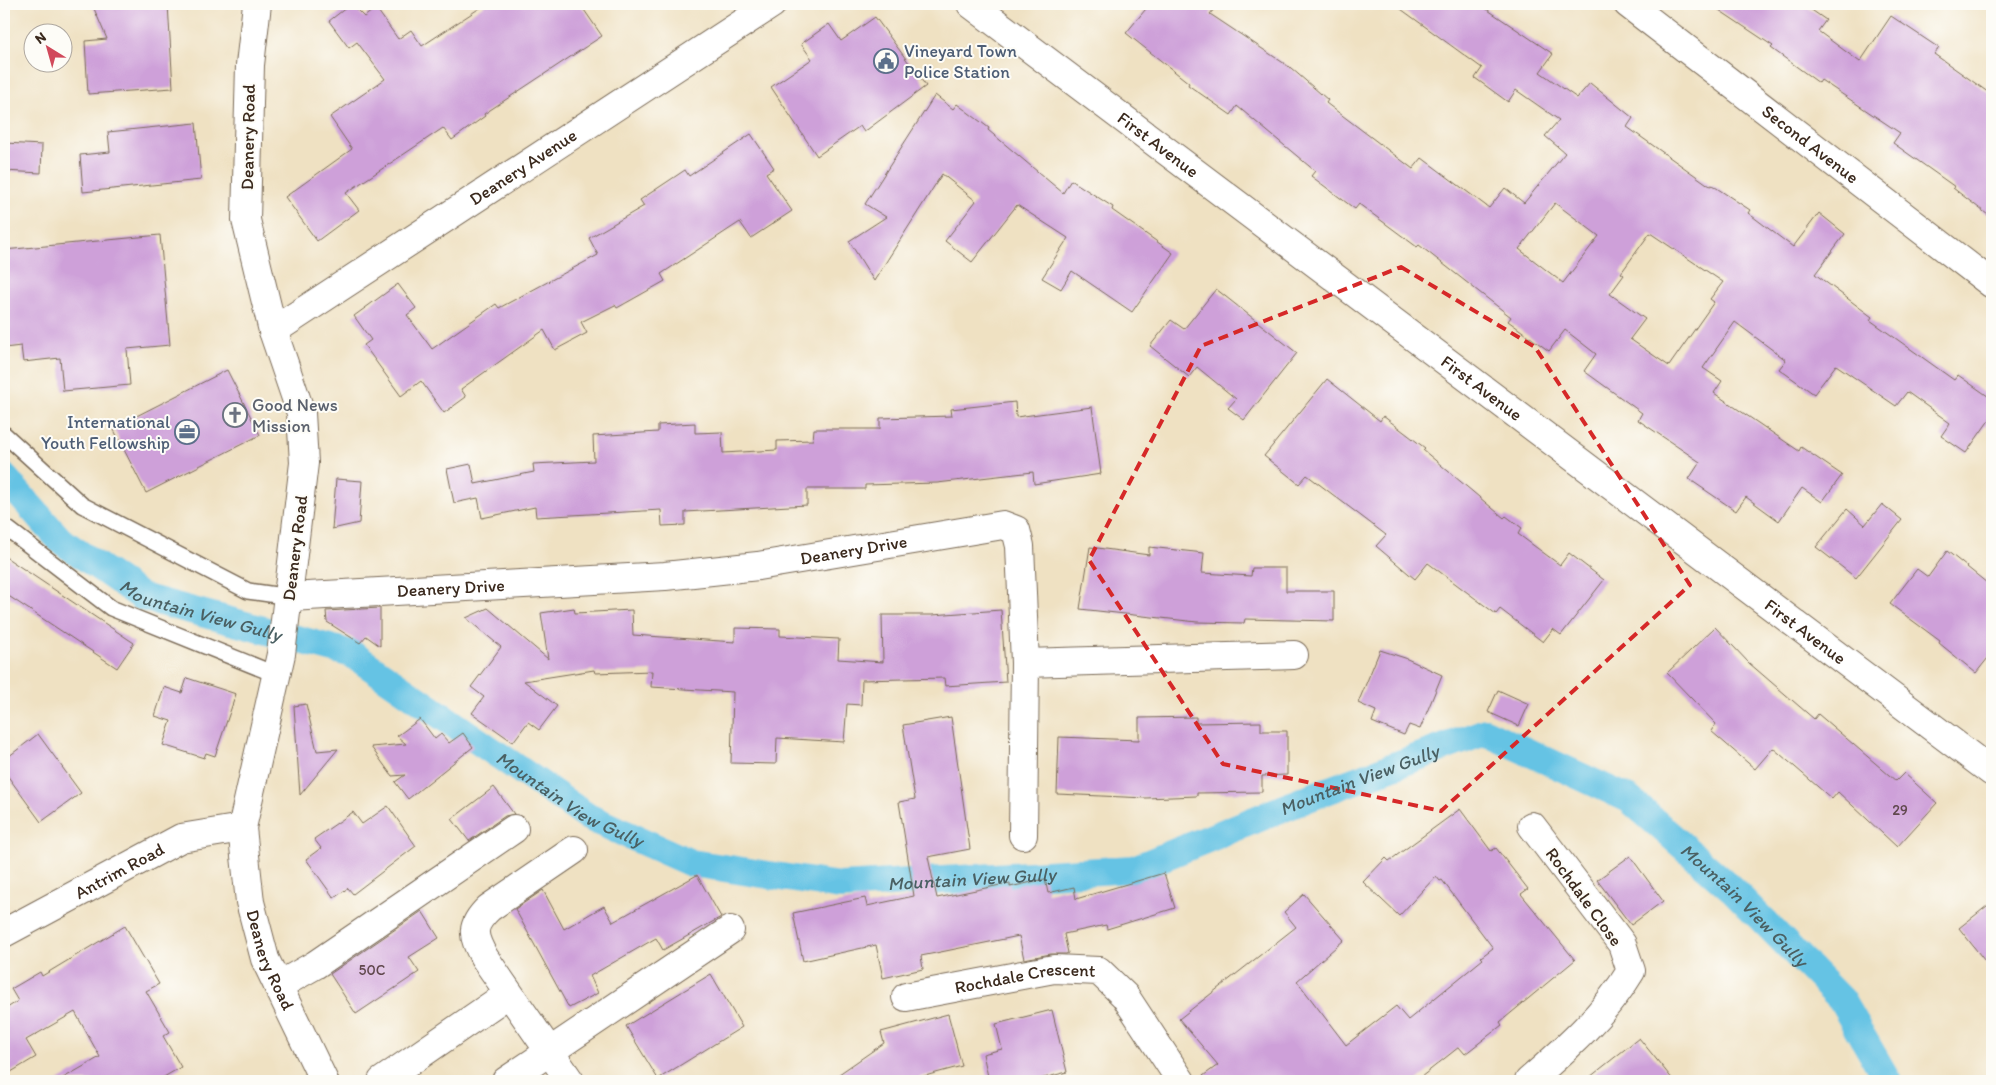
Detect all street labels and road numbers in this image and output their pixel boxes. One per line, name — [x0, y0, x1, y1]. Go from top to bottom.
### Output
street label: Deanery Road — [236, 84, 260, 190]
street label: Second Avenue — [1758, 100, 1863, 188]
street label: First Avenue — [1113, 107, 1203, 182]
street label: Deanery Avenue — [465, 124, 581, 210]
street label: First Avenue — [1437, 350, 1527, 426]
street label: Deanery Road — [278, 494, 312, 602]
street label: Deanery Drive — [798, 530, 909, 570]
street label: Deanery Drive — [396, 574, 505, 602]
street label: First Avenue — [1760, 594, 1850, 669]
street label: Antrim Road — [71, 838, 168, 904]
street label: Rochdale Close — [1541, 843, 1627, 951]
street label: Deanery Road — [241, 907, 299, 1014]
street label: Rochdale Crescent — [953, 958, 1096, 999]

